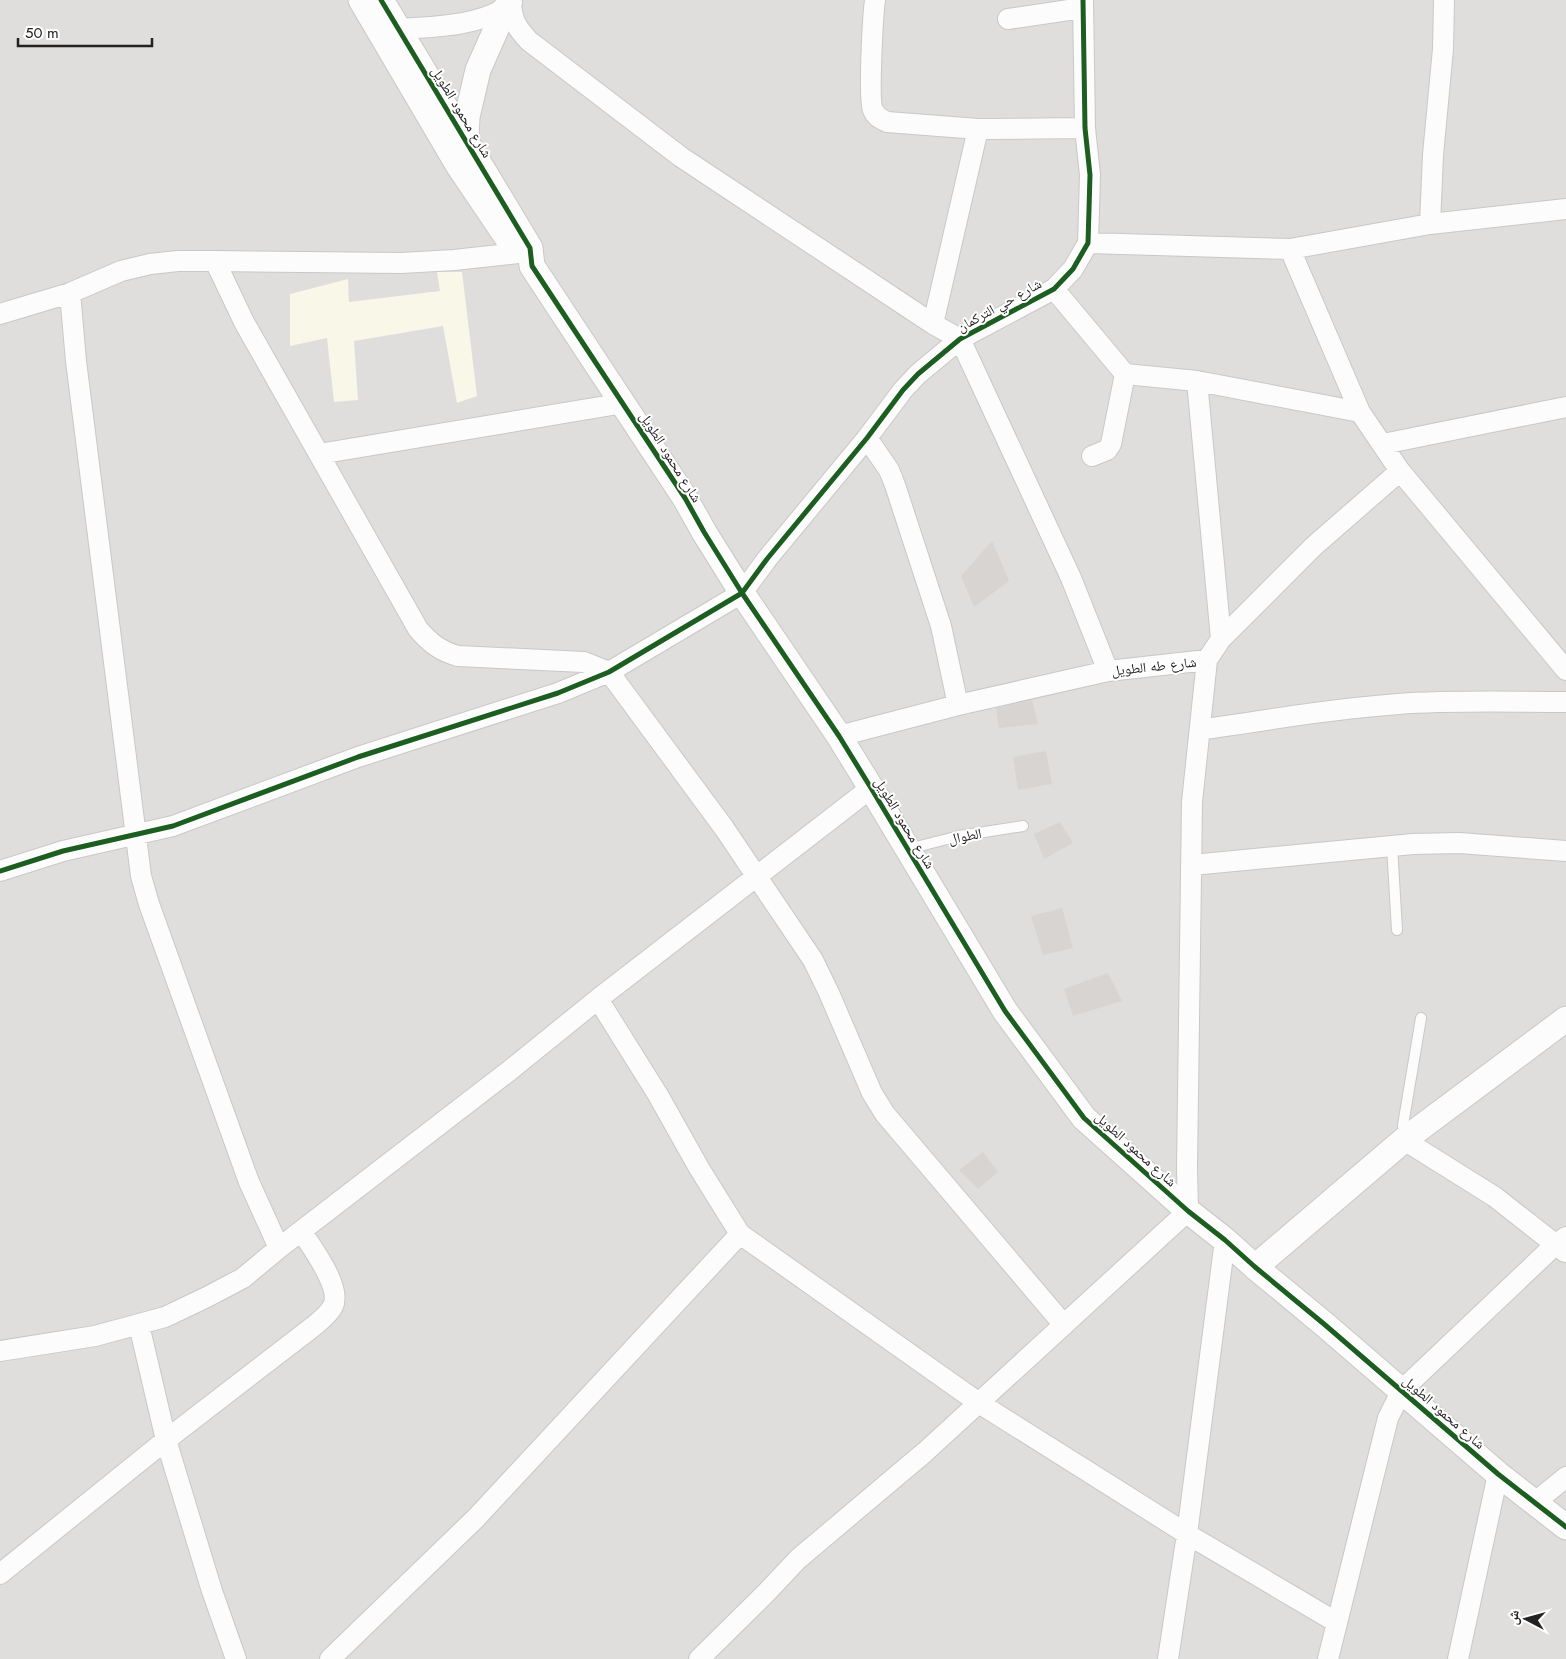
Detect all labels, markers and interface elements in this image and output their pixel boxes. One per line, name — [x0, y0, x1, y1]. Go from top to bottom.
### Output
scale bar — [18, 15, 151, 47]
text: 50 m — [25, 22, 59, 44]
street label: شارع محمود الطويل — [427, 62, 497, 162]
street label: شارع حي التركمان — [953, 273, 1046, 338]
street label: شارع محمود الطويل — [635, 408, 707, 506]
street label: شارع طه الطويل — [1111, 652, 1197, 680]
street label: شارع محمود الطويل — [870, 773, 940, 873]
street label: الطوال — [947, 823, 983, 849]
street label: شارع محمود الطويل — [1091, 1107, 1181, 1191]
street label: شارع محمود الطويل — [1398, 1370, 1490, 1454]
north arrow — [1501, 1594, 1551, 1644]
text: ش — [1502, 1609, 1524, 1626]

